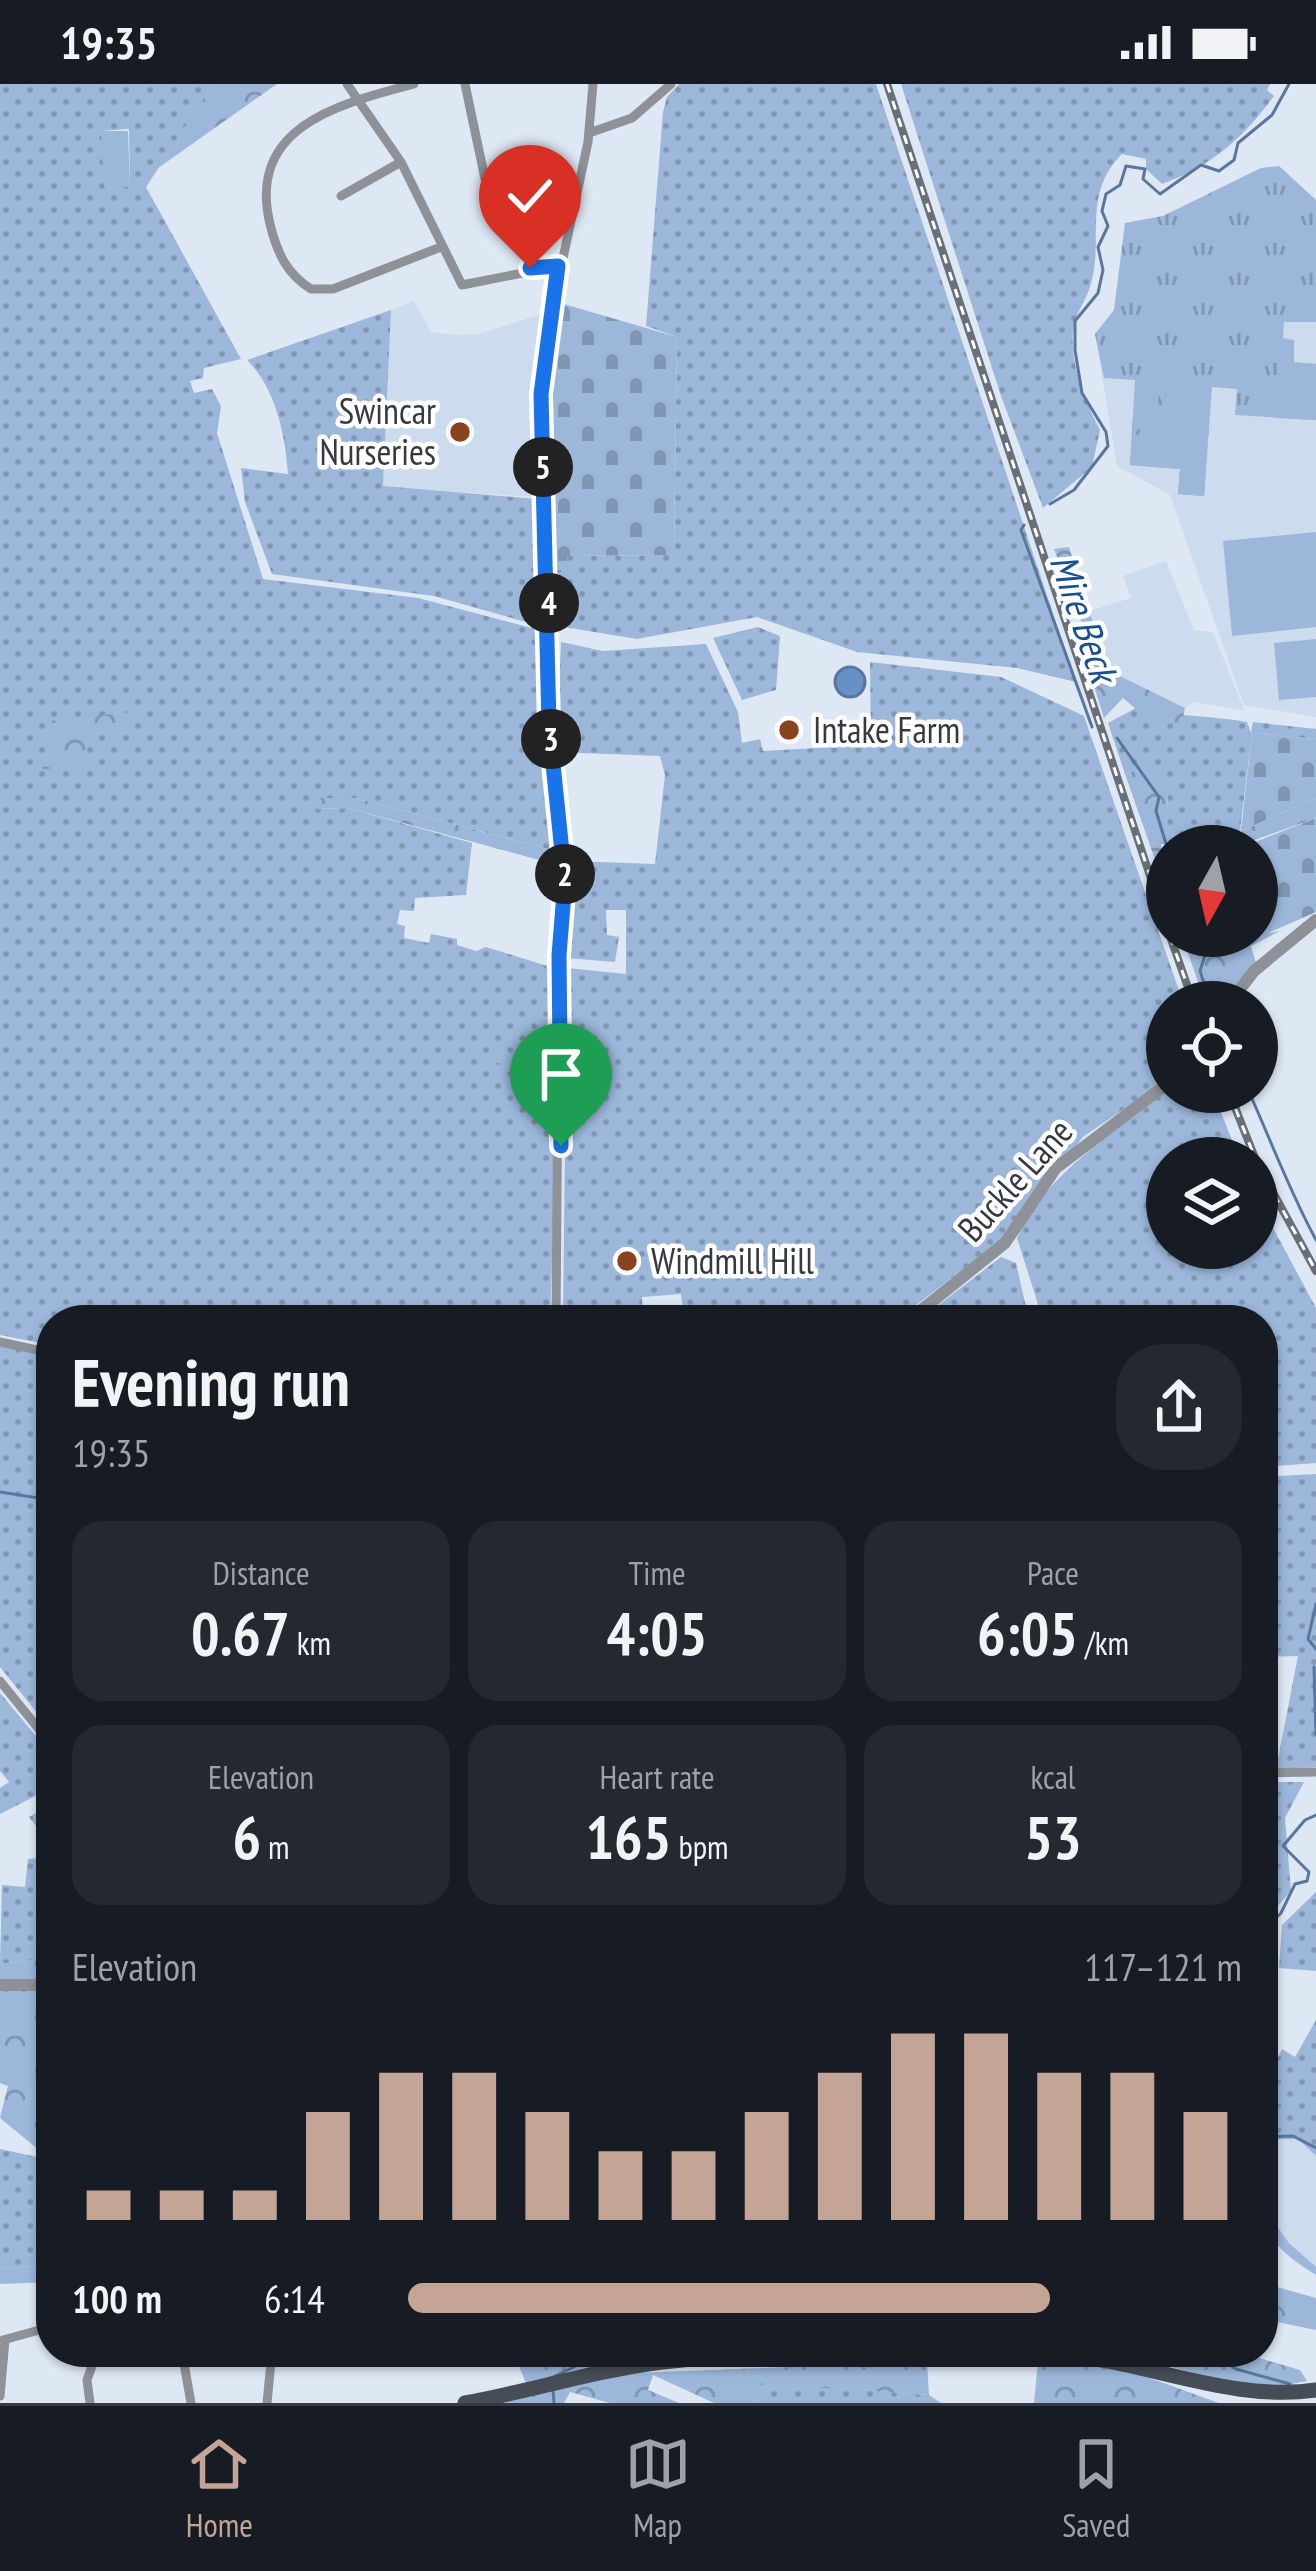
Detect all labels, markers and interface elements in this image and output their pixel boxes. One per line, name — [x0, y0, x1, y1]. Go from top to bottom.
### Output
text: 19:35 — [60, 13, 157, 71]
pin — [479, 145, 581, 268]
icon: check — [497, 163, 563, 229]
place label: Swincar Nurseries — [319, 387, 436, 475]
marker: Swincar Nurseries — [447, 419, 473, 445]
pin: 5 — [513, 437, 573, 497]
text: 5 — [535, 445, 551, 488]
water label: Mire Beck — [1039, 547, 1132, 693]
pin: 4 — [519, 573, 579, 633]
text: 4 — [541, 581, 557, 624]
place label: Intake Farm — [813, 706, 960, 753]
pin: 3 — [521, 709, 581, 769]
text: 3 — [543, 717, 559, 760]
marker: Intake Farm — [776, 717, 802, 743]
north arrow — [1146, 825, 1278, 957]
map controls — [1146, 825, 1278, 1269]
pin: 2 — [535, 844, 595, 904]
text: 2 — [557, 852, 573, 895]
button: locate — [1146, 981, 1278, 1113]
pin — [510, 1023, 612, 1146]
icon: arrive — [528, 1041, 594, 1107]
street label: Buckle Lane — [947, 1108, 1082, 1251]
button: layers — [1146, 1137, 1278, 1269]
place label: Windmill Hill — [651, 1237, 815, 1284]
marker: Windmill Hill — [614, 1248, 640, 1274]
text: Evening run — [72, 1339, 350, 1424]
button: share — [1116, 1344, 1242, 1470]
text: 19:35 — [72, 1427, 150, 1478]
text: Distance — [212, 1551, 310, 1594]
text: Time — [628, 1551, 686, 1594]
text: Pace — [1027, 1551, 1079, 1594]
text: 0.67 — [191, 1594, 290, 1672]
text: 4:05 — [606, 1594, 708, 1672]
text: 6:05 — [977, 1594, 1078, 1672]
text: km — [290, 1621, 331, 1664]
text: /km — [1078, 1621, 1129, 1664]
text: Elevation — [208, 1755, 314, 1798]
text: Heart rate — [599, 1755, 715, 1798]
text: kcal — [1030, 1755, 1076, 1798]
text: 6 — [232, 1798, 261, 1876]
text: 165 — [585, 1798, 671, 1876]
text: 53 — [1024, 1798, 1082, 1876]
text: m — [261, 1825, 290, 1868]
text: bpm — [671, 1825, 729, 1868]
text: Elevation — [72, 1941, 197, 1992]
text: 117–121 m — [1084, 1941, 1242, 1992]
text: 100 m — [72, 2273, 162, 2324]
text: 6:14 — [264, 2273, 325, 2324]
tab: Home — [186, 2431, 253, 2546]
tab: Map — [625, 2431, 691, 2546]
tab: Saved — [1062, 2431, 1130, 2546]

